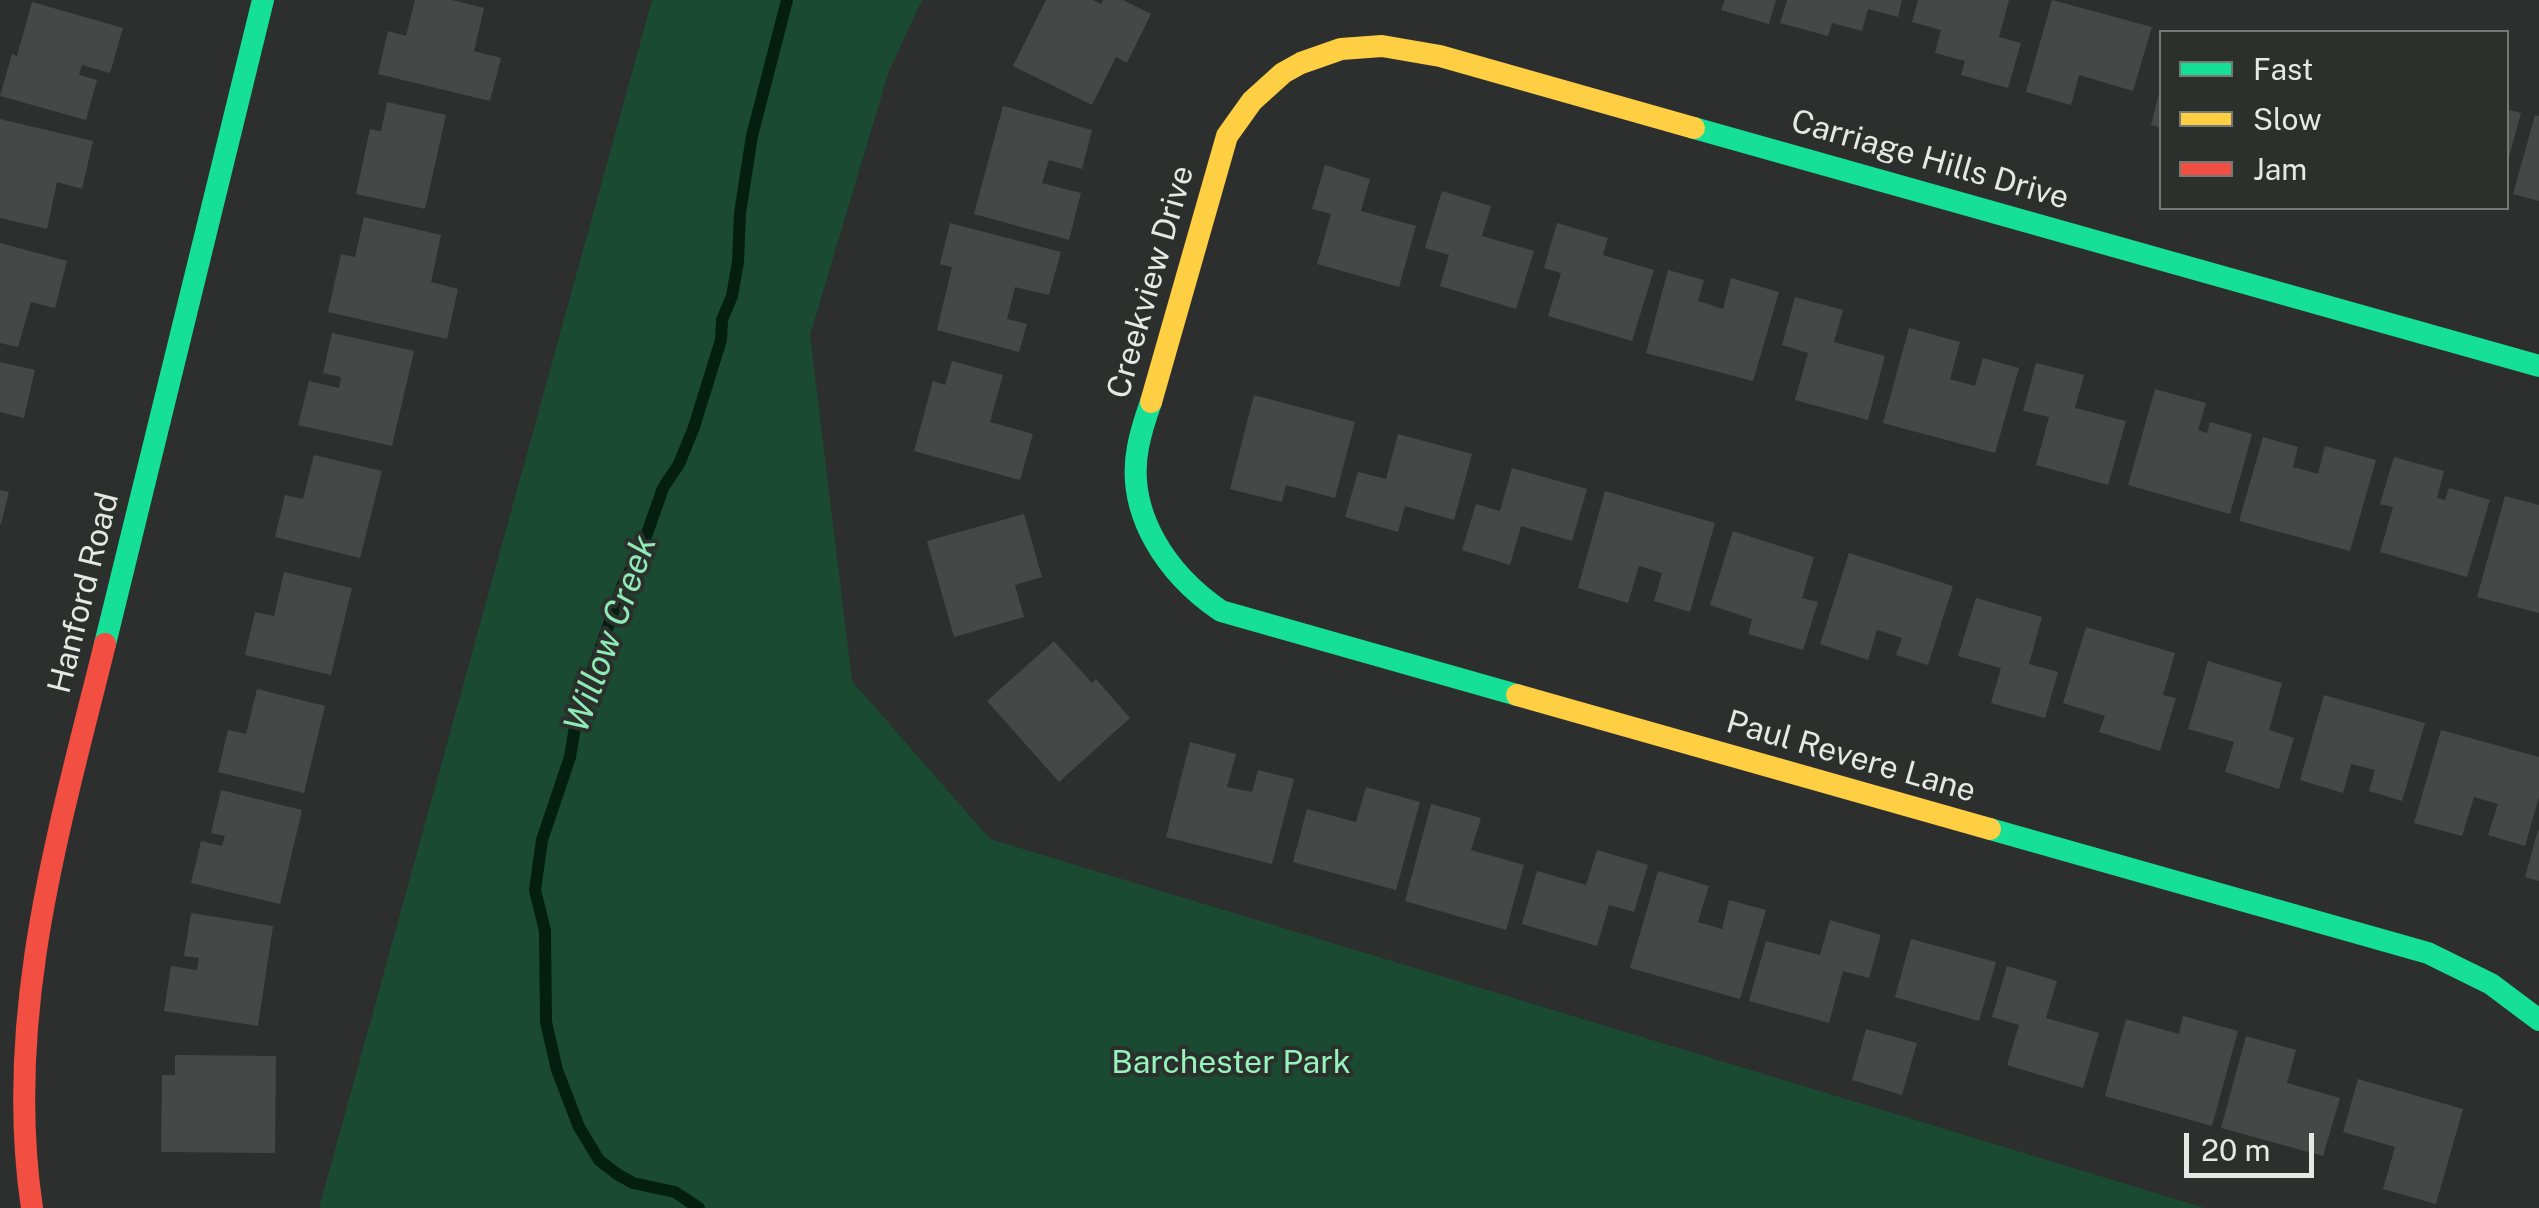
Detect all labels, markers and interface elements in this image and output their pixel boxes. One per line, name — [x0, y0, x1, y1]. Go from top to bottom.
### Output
legend — [2159, 30, 2509, 210]
text: Fast — [2253, 51, 2313, 87]
text: Slow — [2253, 101, 2322, 137]
street label: Carriage Hills Drive — [1787, 102, 2073, 218]
text: Jam — [2253, 151, 2307, 187]
street label: Creekview Drive — [1099, 161, 1203, 403]
street label: Hanford Road — [41, 489, 127, 697]
water label: Willow Creek — [556, 530, 666, 738]
street label: Paul Revere Lane — [1722, 703, 1980, 811]
park label: Barchester Park — [1111, 1044, 1351, 1082]
scale bar — [2189, 1113, 2319, 1175]
text: 20 m — [2201, 1132, 2270, 1168]

